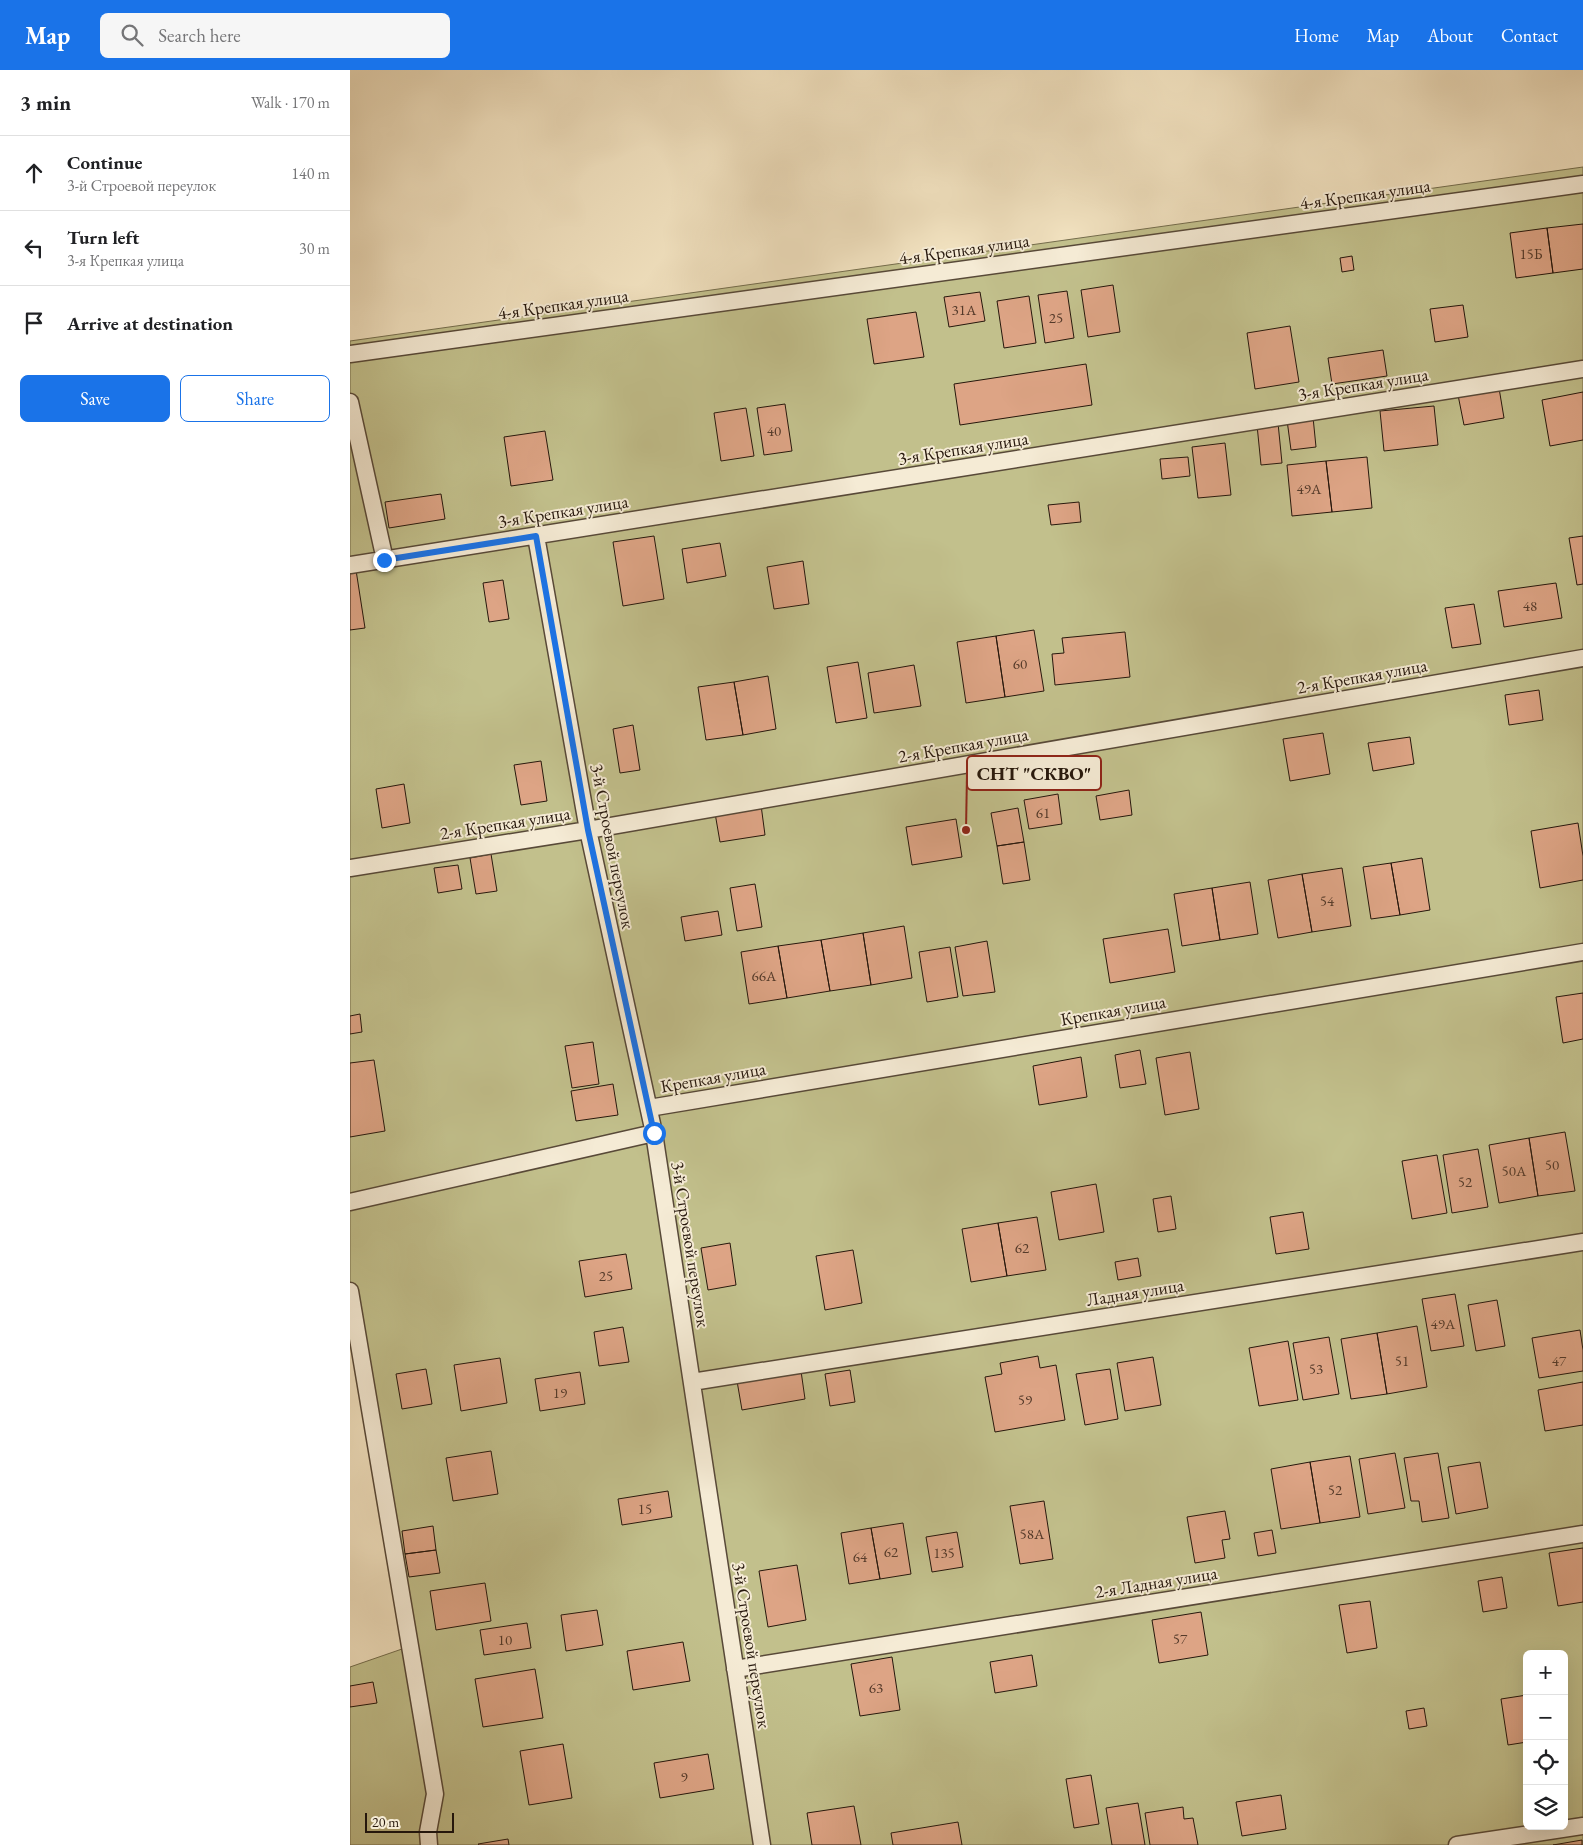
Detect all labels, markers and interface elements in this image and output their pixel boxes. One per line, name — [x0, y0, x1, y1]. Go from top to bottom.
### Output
search box — [100, 13, 450, 58]
text: Map — [25, 20, 70, 51]
icon: search — [118, 21, 146, 49]
text: Search here — [158, 23, 241, 48]
text: Home — [1294, 24, 1339, 47]
text: Map — [1367, 24, 1399, 47]
text: About — [1427, 24, 1473, 47]
text: Contact — [1501, 24, 1558, 47]
text: 3 min — [20, 89, 71, 116]
text: Walk · 170 m — [251, 92, 330, 113]
text: Continue — [67, 150, 142, 175]
icon: ahead — [20, 159, 48, 187]
text: 140 m — [291, 163, 330, 184]
street label: 4-я Крепкая улица — [1298, 173, 1433, 215]
text: 3-й Строевой переулок — [67, 175, 216, 196]
text: Turn left — [67, 225, 139, 250]
street label: 4-я Крепкая улица — [897, 228, 1032, 270]
icon: left — [20, 234, 48, 262]
text: 30 m — [299, 238, 330, 259]
house number: 15Б — [1519, 244, 1543, 263]
text: 3-я Крепкая улица — [67, 250, 184, 271]
street label: 4-я Крепкая улица — [496, 283, 631, 325]
house number: 31А — [952, 300, 977, 319]
house number: 25 — [1049, 308, 1063, 327]
icon: arrive — [20, 309, 48, 337]
text: Arrive at destination — [67, 311, 233, 336]
street label: 3-я Крепкая улица — [1296, 362, 1431, 406]
button: Save — [20, 375, 170, 422]
button: Share — [180, 375, 330, 422]
house number: 40 — [767, 421, 781, 440]
street label: 3-я Крепкая улица — [896, 426, 1031, 470]
house number: 49А — [1297, 479, 1322, 498]
street label: 3-я Крепкая улица — [496, 489, 631, 533]
route end — [373, 549, 396, 572]
house number: 48 — [1523, 596, 1537, 615]
street label: 2-я Крепкая улица — [1295, 653, 1430, 699]
house number: 60 — [1013, 654, 1027, 673]
street label: 2-я Крепкая улица — [896, 722, 1031, 768]
callout: СНТ "СКВО" — [967, 756, 1101, 790]
street label: 3-й Строевой переулок — [586, 761, 640, 931]
text: СНТ "СКВО" — [977, 761, 1091, 786]
street label: 2-я Крепкая улица — [438, 801, 573, 845]
house number: 61 — [1036, 803, 1050, 822]
house number: 54 — [1320, 891, 1335, 910]
house number: 66А — [752, 966, 777, 985]
street label: Крепкая улица — [1059, 989, 1168, 1031]
street label: Крепкая улица — [659, 1056, 768, 1098]
route start — [643, 1122, 666, 1145]
house number: 50 — [1545, 1155, 1559, 1174]
street label: 3-й Строевой переулок — [667, 1159, 716, 1329]
house number: 50А — [1502, 1161, 1527, 1180]
house number: 52 — [1458, 1172, 1473, 1191]
house number: 62 — [1015, 1238, 1030, 1257]
house number: 25 — [599, 1266, 613, 1285]
street label: Ладная улица — [1085, 1273, 1186, 1311]
house number: 49А — [1431, 1314, 1456, 1333]
house number: 51 — [1395, 1351, 1409, 1370]
house number: 47 — [1552, 1351, 1567, 1370]
house number: 53 — [1309, 1359, 1323, 1378]
house number: 19 — [553, 1383, 567, 1402]
house number: 59 — [1018, 1390, 1032, 1409]
house number: 52 — [1328, 1480, 1343, 1499]
house number: 15 — [638, 1499, 652, 1518]
house number: 58А — [1020, 1524, 1045, 1543]
house number: 62 — [884, 1542, 899, 1561]
house number: 135 — [933, 1543, 955, 1562]
house number: 64 — [853, 1547, 868, 1566]
street label: 3-й Строевой переулок — [728, 1560, 777, 1730]
street label: 2-я Ладная улица — [1093, 1561, 1220, 1603]
house number: 57 — [1173, 1629, 1188, 1648]
house number: 10 — [498, 1630, 512, 1649]
map controls — [1523, 1650, 1568, 1830]
button: + — [1523, 1650, 1568, 1695]
house number: 63 — [869, 1678, 883, 1697]
button: − — [1523, 1695, 1568, 1740]
button: locate — [1523, 1740, 1568, 1785]
house number: 9 — [680, 1767, 688, 1786]
button: layers — [1523, 1785, 1568, 1830]
scale bar — [365, 1810, 454, 1833]
text: 20 m — [372, 1813, 399, 1831]

